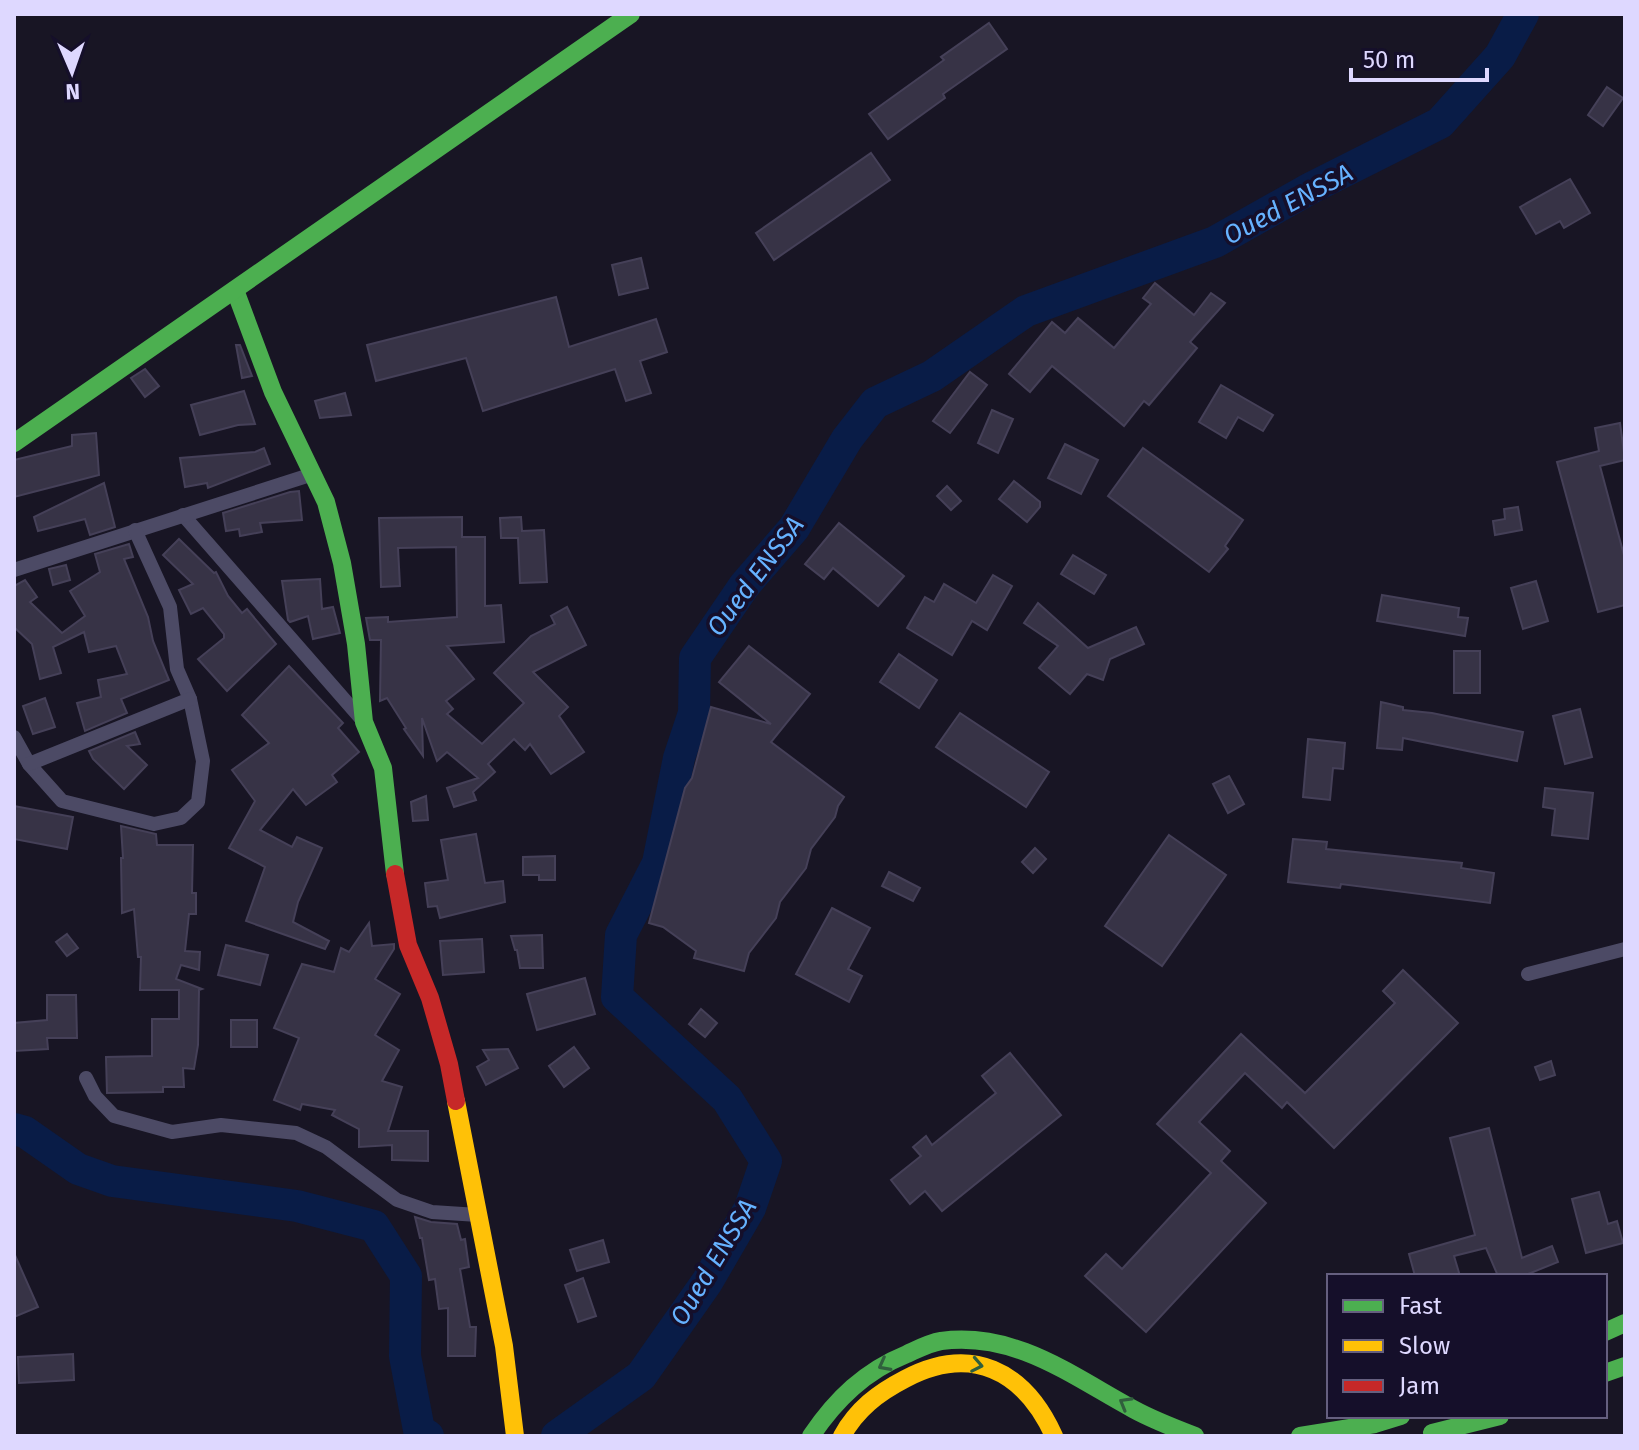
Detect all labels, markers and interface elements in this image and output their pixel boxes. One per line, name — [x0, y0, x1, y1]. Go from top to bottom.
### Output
north arrow — [32, 32, 112, 112]
scale bar — [1351, 32, 1487, 82]
text: 50 m — [1363, 46, 1415, 74]
text: N — [65, 78, 80, 105]
water label: Oued ENSSA — [1218, 157, 1358, 251]
water label: Oued ENSSA — [700, 510, 810, 642]
water label: Oued ENSSA — [664, 1193, 763, 1331]
legend — [1327, 1274, 1607, 1418]
text: Fast — [1399, 1292, 1442, 1320]
text: Slow — [1399, 1332, 1450, 1360]
one-way arrow — [878, 1355, 892, 1370]
one-way arrow — [970, 1355, 983, 1372]
text: Jam — [1399, 1372, 1440, 1400]
one-way arrow — [1119, 1397, 1134, 1413]

